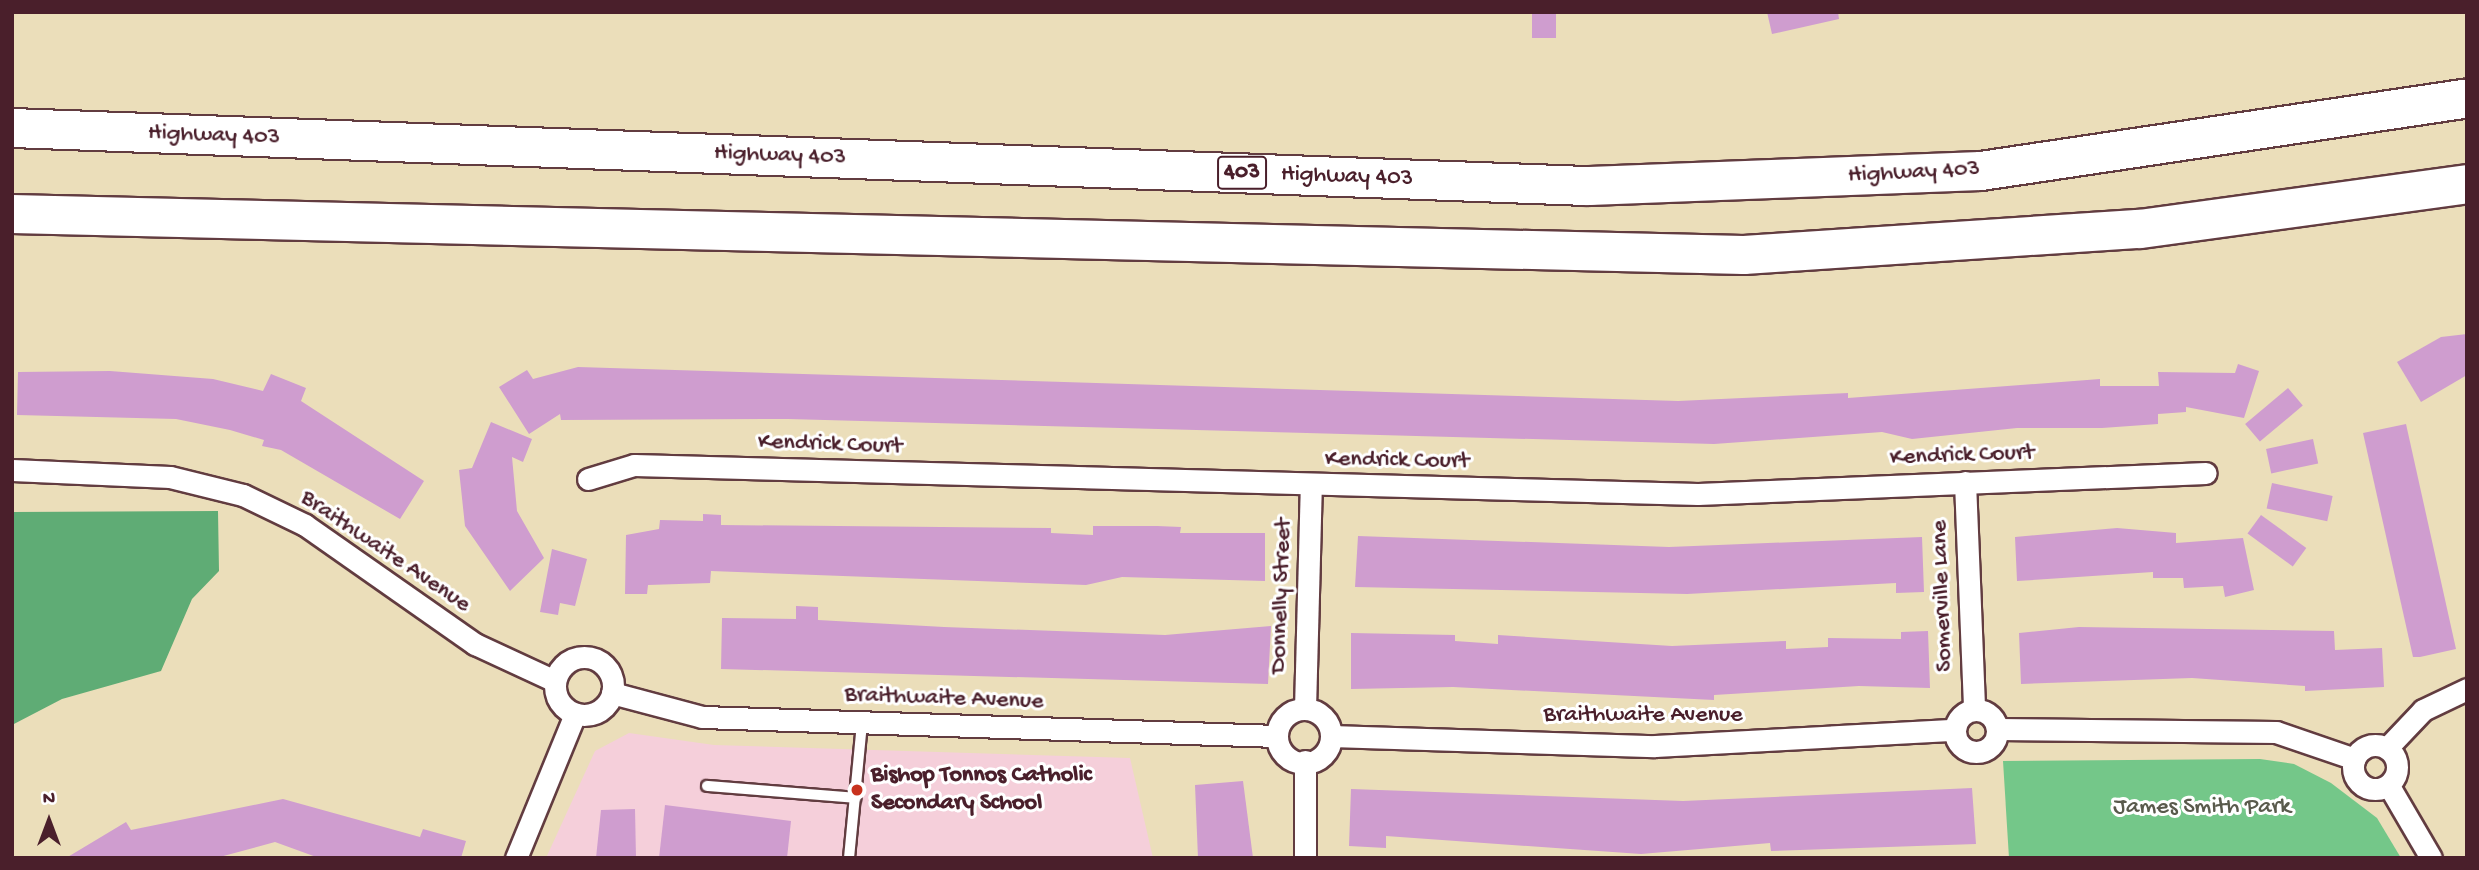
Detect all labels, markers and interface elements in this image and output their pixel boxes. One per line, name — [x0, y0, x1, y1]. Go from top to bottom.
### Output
street label: Highway 403 — [147, 119, 281, 153]
street label: Highway 403 — [713, 139, 847, 173]
road number: 403 — [1216, 154, 1268, 192]
street label: Highway 403 — [1847, 155, 1981, 191]
street label: Highway 403 — [1280, 160, 1414, 194]
street label: Kendrick Court — [757, 428, 903, 462]
street label: Kendrick Court — [1889, 439, 2035, 473]
street label: Kendrick Court — [1325, 445, 1469, 477]
street label: Braithwaite Avenue — [294, 484, 476, 620]
street label: Donnelly Street — [1265, 518, 1299, 674]
street label: Somerville Lane — [1926, 520, 1960, 672]
street label: Braithwaite Avenue — [844, 681, 1044, 717]
street label: Braithwaite Avenue — [1543, 702, 1743, 730]
place label: Bishop Tonnos Catholic Secondary School — [871, 762, 1092, 818]
marker: Bishop Tonnos Catholic Secondary School — [849, 782, 865, 798]
north arrow — [14, 786, 84, 856]
text: N — [43, 788, 55, 811]
park label: James Smith Park — [2113, 794, 2291, 822]

